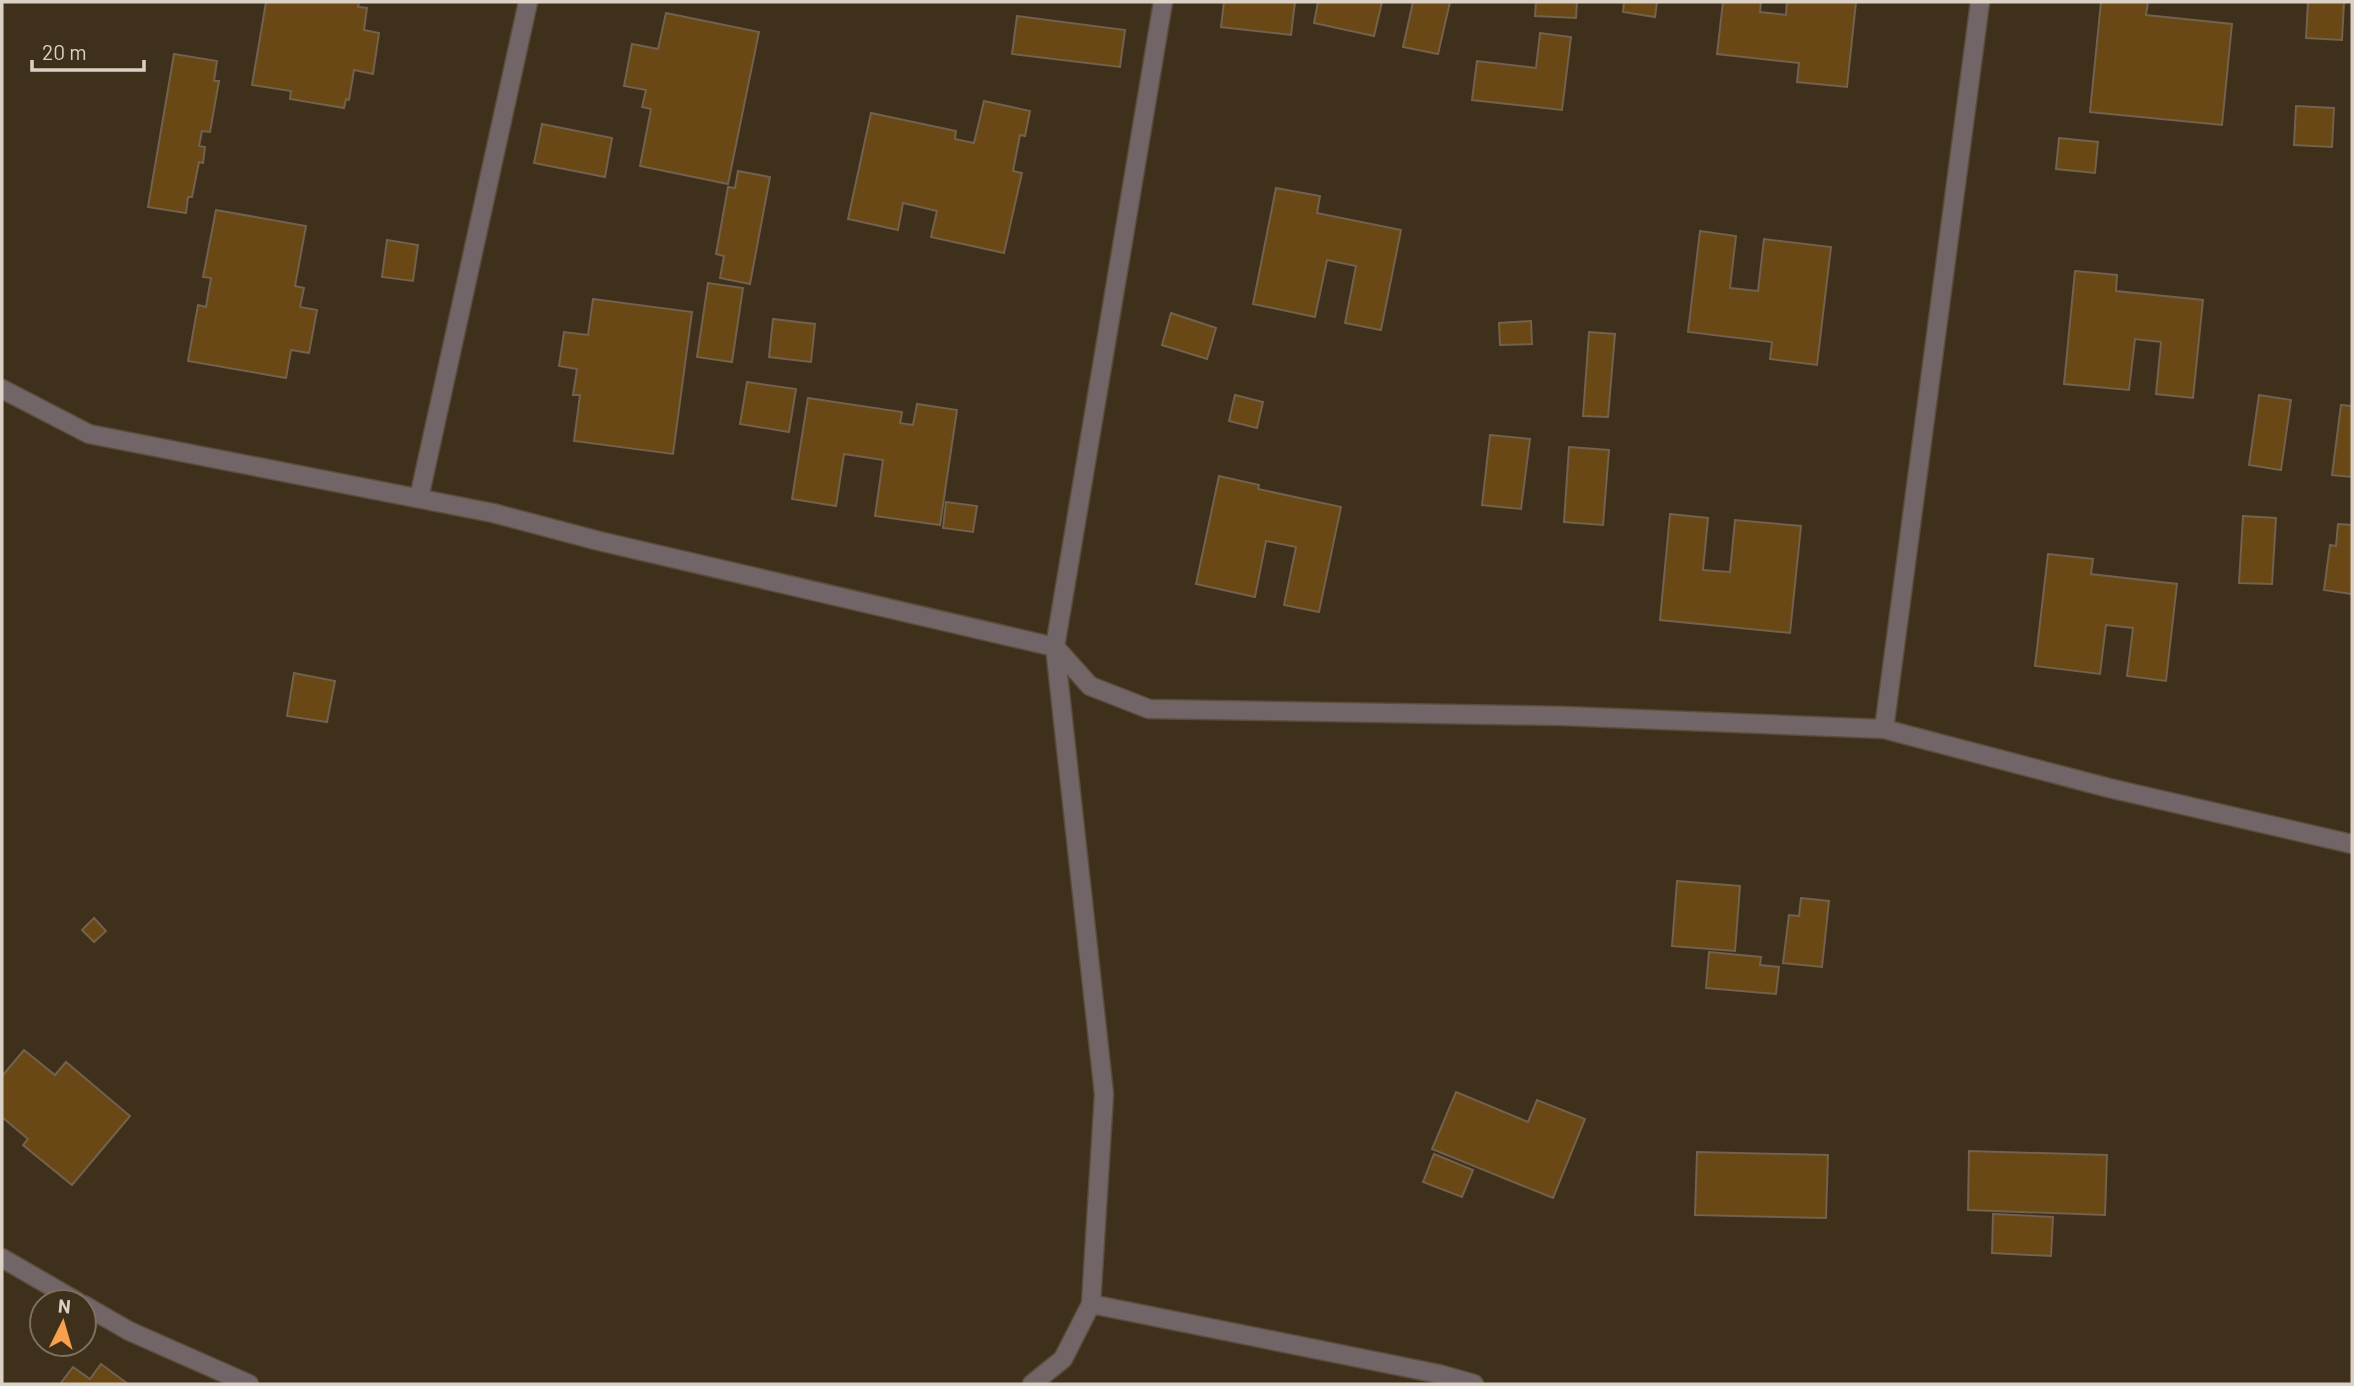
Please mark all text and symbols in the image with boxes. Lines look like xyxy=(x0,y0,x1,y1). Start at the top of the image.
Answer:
scale bar xyxy=(32,28,144,72)
text: 20 m xyxy=(42,39,87,64)
north arrow xyxy=(28,1288,98,1358)
text: N xyxy=(57,1294,72,1318)

